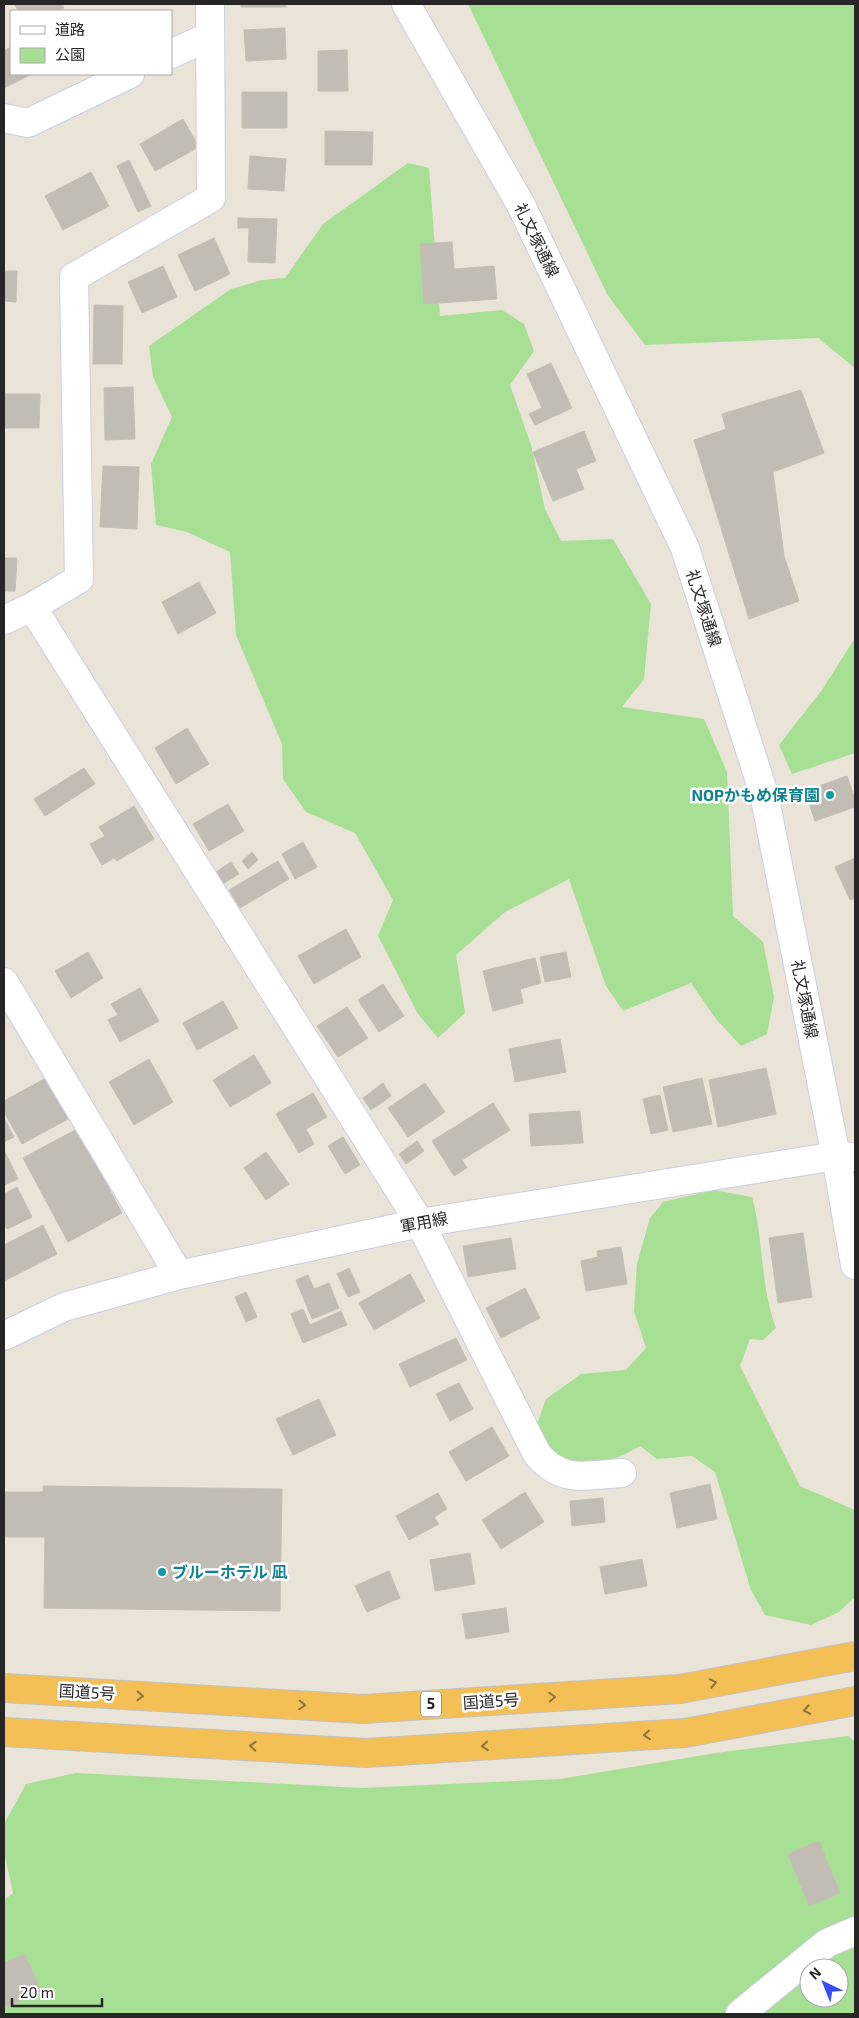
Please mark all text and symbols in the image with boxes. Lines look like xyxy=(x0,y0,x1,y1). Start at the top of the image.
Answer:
legend xyxy=(10,10,172,75)
text: 道路 xyxy=(55,20,85,38)
text: 公園 xyxy=(55,45,85,63)
street label: 礼文塚通線 xyxy=(511,200,564,280)
street label: 礼文塚通線 xyxy=(683,567,726,649)
place label: NOPかもめ保育園 xyxy=(692,785,820,804)
marker: NOPかもめ保育園 xyxy=(824,789,836,801)
street label: 礼文塚通線 xyxy=(789,958,822,1040)
street label: 軍用線 xyxy=(399,1208,449,1235)
place label: ブルーホテル 凪 xyxy=(172,1562,287,1581)
marker: ブルーホテル 凪 xyxy=(156,1566,168,1578)
one-way arrow xyxy=(709,1678,718,1688)
street label: 国道5号 xyxy=(58,1681,116,1702)
street label: 国道5号 xyxy=(462,1689,520,1712)
one-way arrow xyxy=(136,1690,144,1701)
one-way arrow xyxy=(548,1691,556,1702)
road number: 5 xyxy=(421,1692,441,1716)
one-way arrow xyxy=(298,1699,306,1710)
one-way arrow xyxy=(803,1704,812,1714)
one-way arrow xyxy=(643,1730,651,1741)
one-way arrow xyxy=(481,1740,489,1751)
one-way arrow xyxy=(249,1741,257,1752)
north arrow xyxy=(799,1958,849,2008)
text: N xyxy=(805,1963,824,1983)
scale bar xyxy=(12,1976,102,2008)
text: 20 m xyxy=(20,1983,54,2001)

